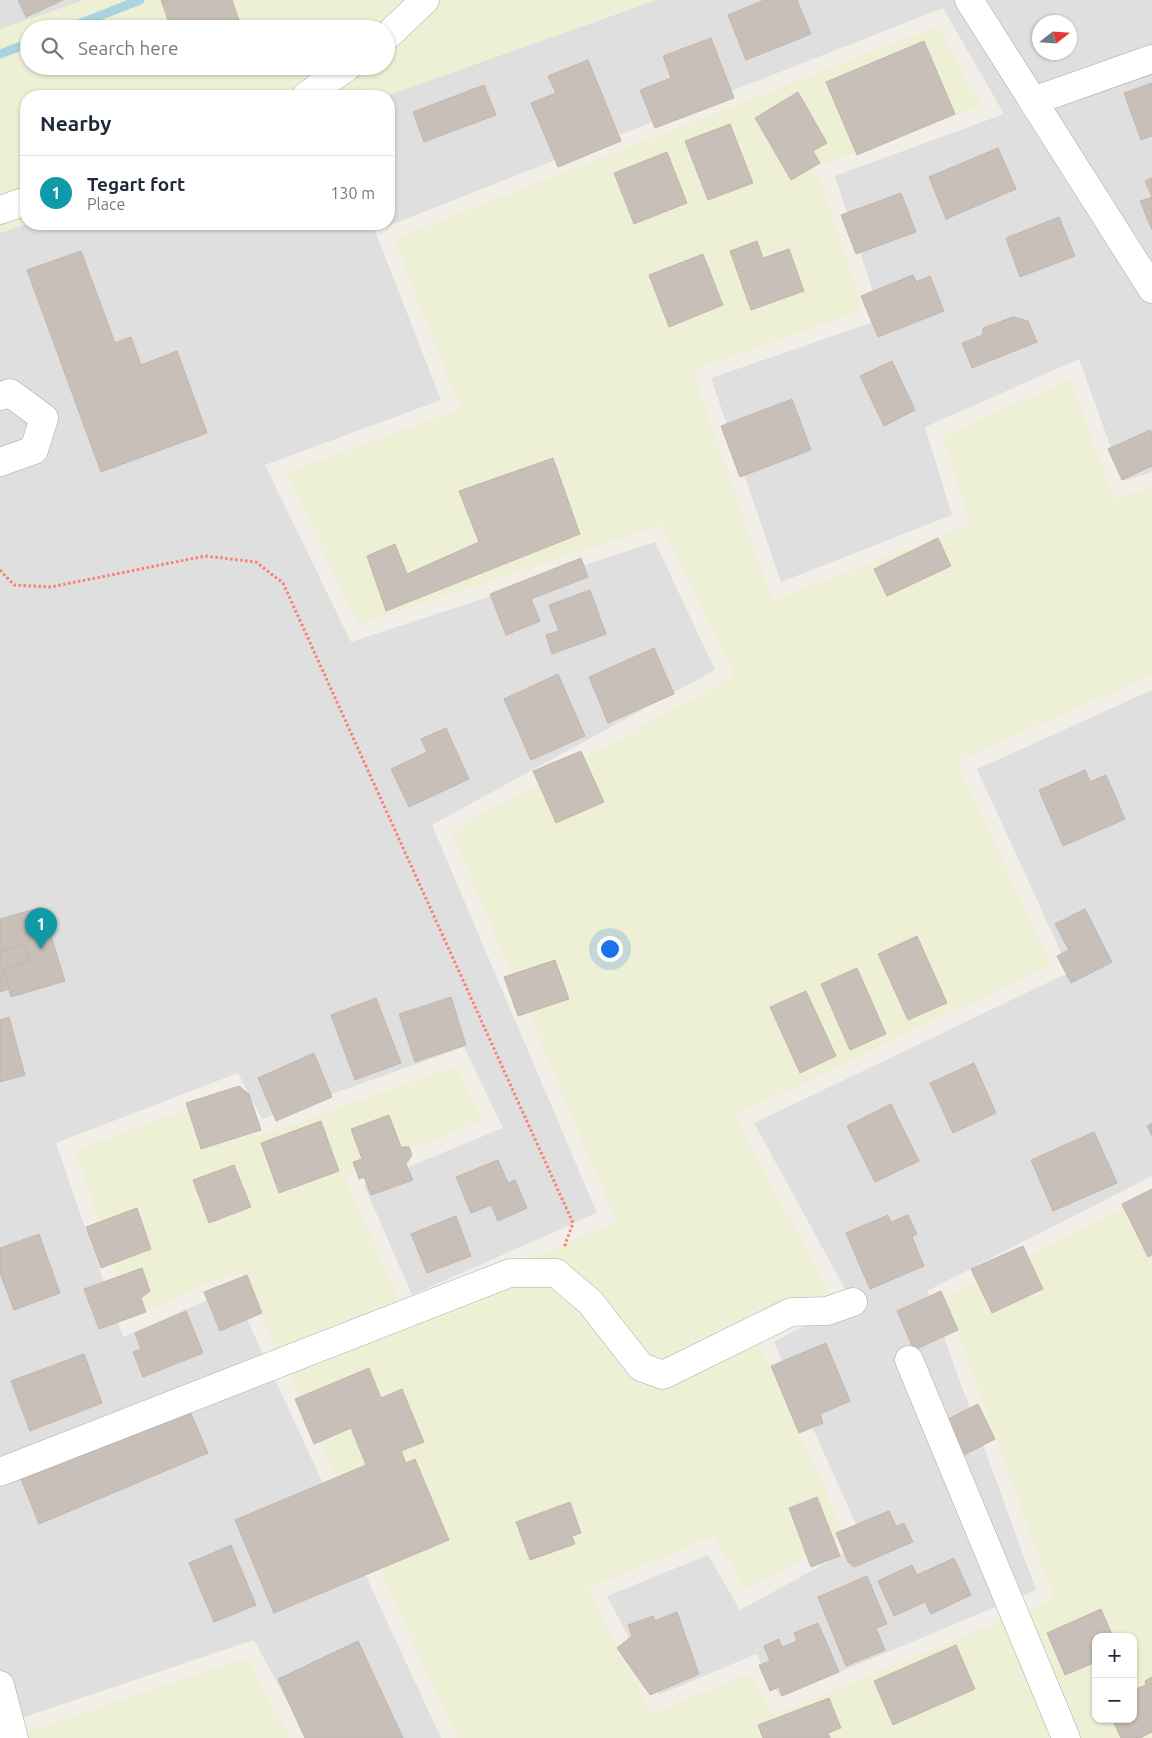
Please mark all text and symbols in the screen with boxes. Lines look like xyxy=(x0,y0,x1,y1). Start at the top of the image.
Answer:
north arrow xyxy=(1032,15,1077,60)
search box xyxy=(20,20,395,75)
icon: search xyxy=(38,34,66,62)
text: Search here xyxy=(78,37,178,59)
text: Nearby xyxy=(40,111,111,135)
text: Tegart fort xyxy=(87,173,185,195)
text: 1 xyxy=(51,184,61,202)
text: 130 m xyxy=(330,184,375,202)
text: Place xyxy=(87,195,125,213)
pin: 1 xyxy=(25,908,57,949)
your location xyxy=(597,936,623,962)
map controls xyxy=(1092,1633,1137,1723)
button: + xyxy=(1092,1633,1137,1678)
button: − xyxy=(1092,1678,1137,1723)

